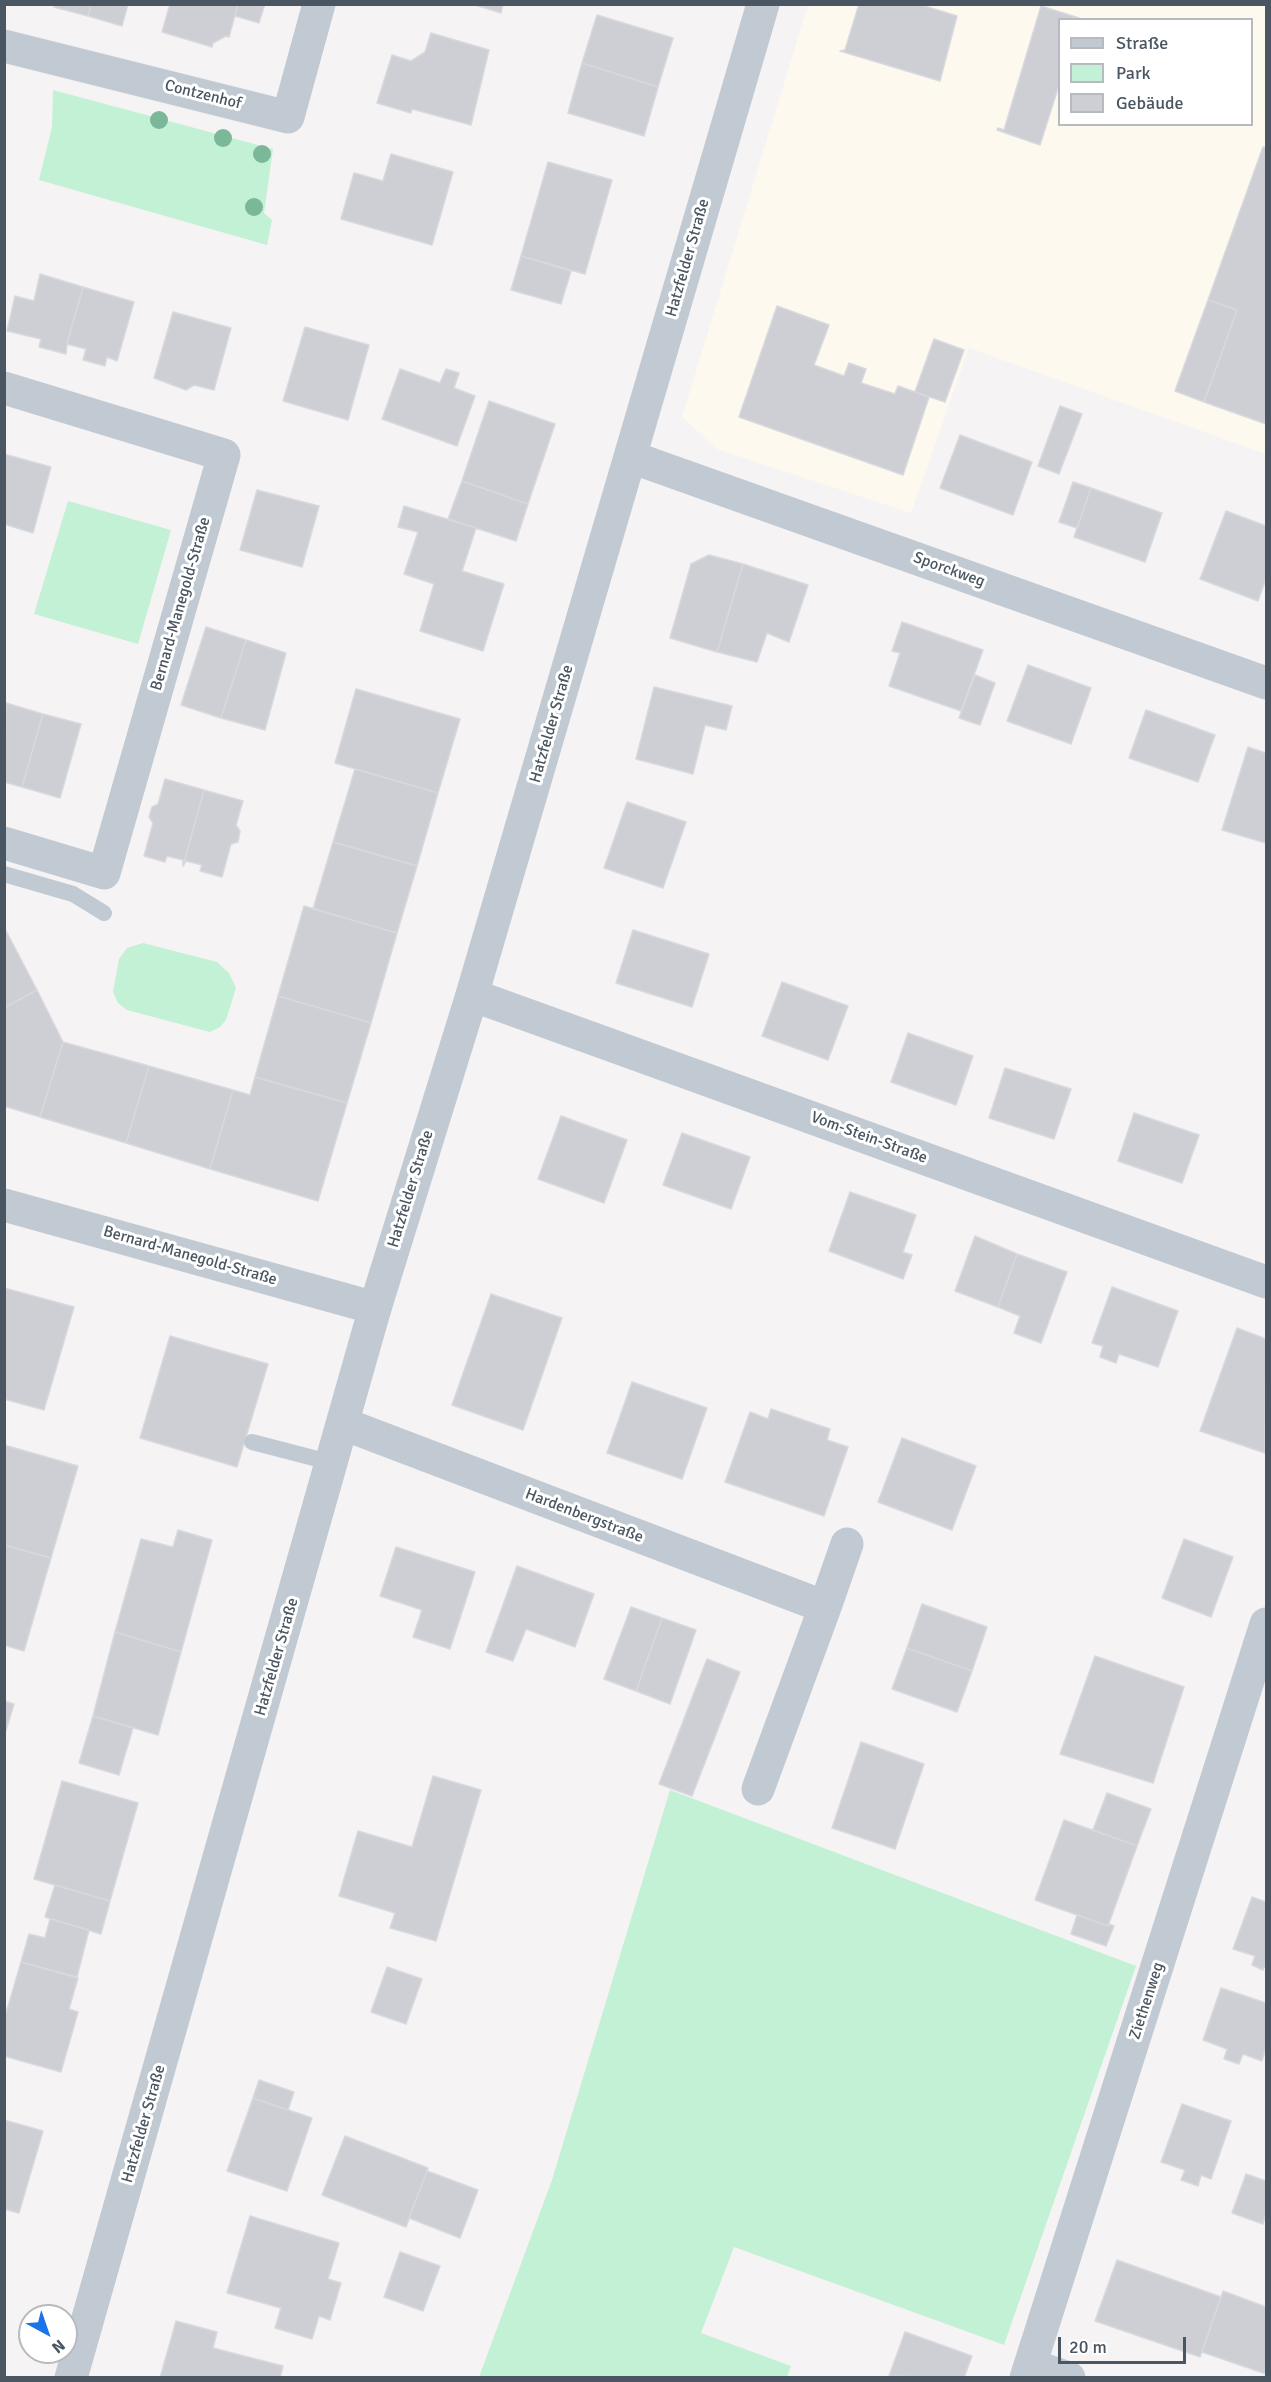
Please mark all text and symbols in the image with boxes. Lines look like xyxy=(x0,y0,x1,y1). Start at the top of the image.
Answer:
legend xyxy=(1058,18,1253,126)
text: Straße xyxy=(1116,32,1168,54)
text: Park xyxy=(1116,62,1151,84)
street label: Contzenhof xyxy=(163,76,243,114)
text: Gebäude xyxy=(1116,92,1184,114)
street label: Hatzfelder Straße xyxy=(662,197,714,319)
street label: Bernard-Manegold-Straße xyxy=(147,515,215,693)
street label: Sporckweg xyxy=(911,548,987,592)
street label: Hatzfelder Straße xyxy=(526,663,578,785)
street label: Vom-Stein-Straße xyxy=(808,1108,930,1168)
street label: Hatzfelder Straße xyxy=(384,1128,438,1250)
street label: Bernard-Manegold-Straße xyxy=(101,1222,279,1290)
street label: Hardenbergstraße xyxy=(522,1485,646,1547)
street label: Hatzfelder Straße xyxy=(251,1596,303,1718)
street label: Ziethenweg xyxy=(1126,1960,1168,2042)
street label: Hatzfelder Straße xyxy=(118,2063,170,2185)
north arrow xyxy=(18,2304,78,2364)
scale bar xyxy=(1061,2325,1188,2363)
text: N xyxy=(48,2335,69,2357)
text: 20 m xyxy=(1069,2336,1107,2358)

